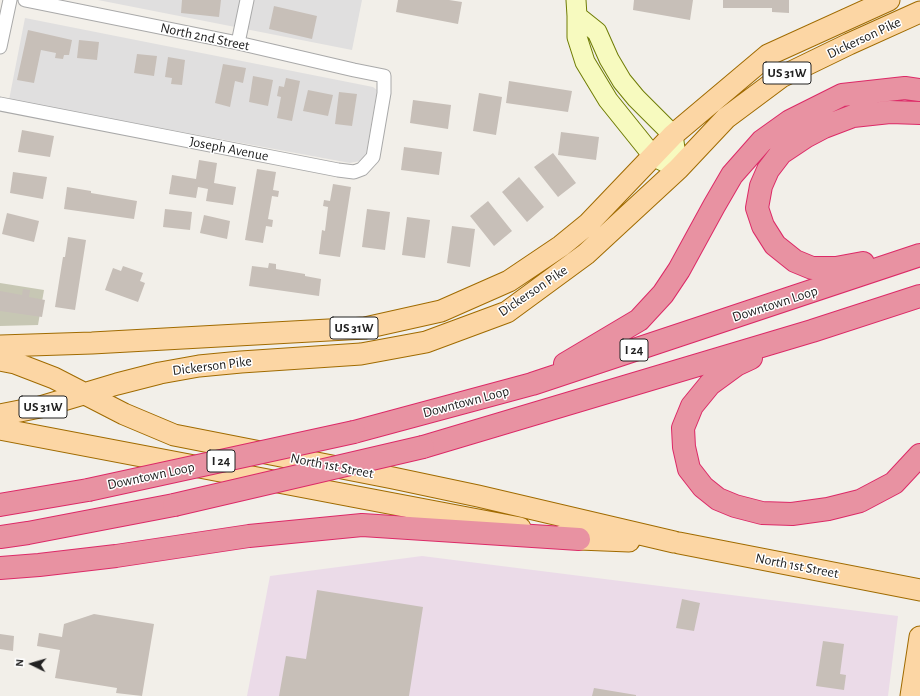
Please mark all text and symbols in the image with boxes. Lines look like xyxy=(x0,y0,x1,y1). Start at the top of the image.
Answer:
street label: Dickerson Pike xyxy=(824,14,904,62)
street label: North 2nd Street xyxy=(159,19,251,55)
road number: US 31W xyxy=(763,62,811,84)
street label: Joseph Avenue xyxy=(188,133,270,165)
street label: Dickerson Pike xyxy=(495,262,571,320)
street label: Downtown Loop xyxy=(730,282,820,326)
road number: US 31W xyxy=(330,317,378,339)
road number: I 24 xyxy=(620,339,648,361)
street label: Dickerson Pike xyxy=(171,353,253,379)
street label: Downtown Loop xyxy=(421,382,511,422)
road number: US 31W xyxy=(19,396,67,418)
road number: I 24 xyxy=(207,450,235,472)
street label: North 1st Street xyxy=(289,450,375,482)
street label: Downtown Loop xyxy=(106,459,196,493)
street label: North 1st Street xyxy=(754,550,840,582)
north arrow xyxy=(12,644,52,684)
text: N xyxy=(14,659,25,667)

